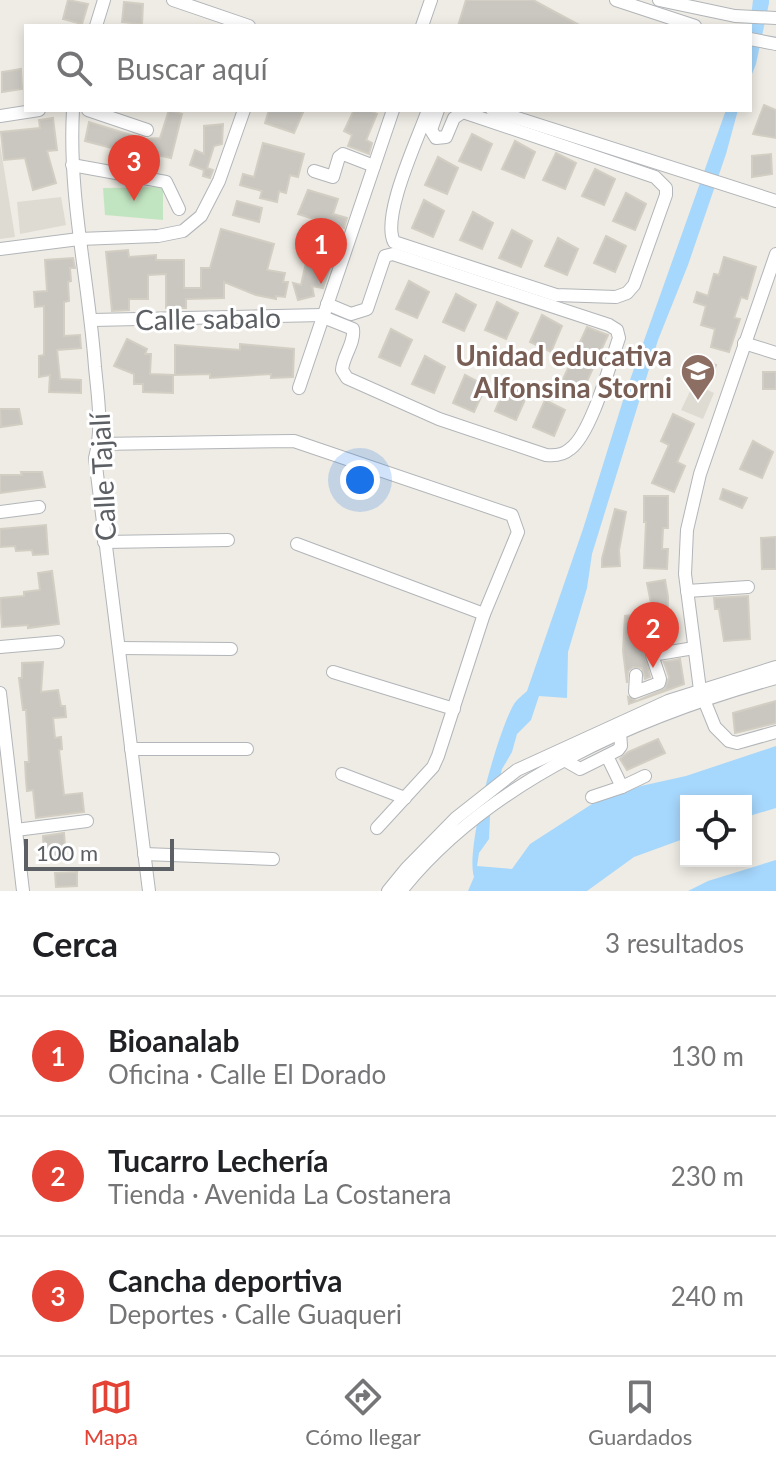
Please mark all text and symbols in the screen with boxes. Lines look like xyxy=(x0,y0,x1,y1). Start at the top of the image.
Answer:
search box xyxy=(24,24,752,112)
icon: search xyxy=(52,46,96,90)
text: Buscar aquí xyxy=(116,50,268,86)
pin: 3 xyxy=(108,135,160,201)
pin: 1 xyxy=(295,218,347,284)
street label: Calle sabalo xyxy=(135,300,281,336)
place label: Unidad educativa Alfonsina Storni xyxy=(455,338,672,404)
school or university icon: Unidad educativa Alfonsina Storni xyxy=(679,352,717,402)
street label: Calle Tajalí xyxy=(82,411,122,542)
your location xyxy=(340,460,380,500)
pin: 2 xyxy=(627,602,679,668)
map controls xyxy=(680,795,752,867)
button: locate xyxy=(680,795,752,867)
scale bar xyxy=(24,835,174,871)
text: 100 m xyxy=(36,839,98,866)
text: Cerca xyxy=(32,923,118,964)
text: 3 resultados xyxy=(605,927,744,959)
text: Bioanalab xyxy=(108,1022,239,1058)
text: 1 xyxy=(50,1040,66,1072)
text: 130 m xyxy=(671,1040,744,1072)
text: Oficina · Calle El Dorado xyxy=(108,1058,386,1090)
text: Tucarro Lechería xyxy=(108,1142,329,1178)
text: 2 xyxy=(50,1160,66,1192)
text: 230 m xyxy=(671,1160,744,1192)
text: Tienda · Avenida La Costanera xyxy=(108,1178,451,1210)
text: Cancha deportiva xyxy=(108,1262,342,1298)
text: 3 xyxy=(50,1280,66,1312)
text: 240 m xyxy=(671,1280,744,1312)
text: Deportes · Calle Guaqueri xyxy=(108,1298,402,1330)
tab: Mapa xyxy=(84,1375,138,1450)
tab: Cómo llegar xyxy=(305,1375,421,1450)
tab: Guardados xyxy=(588,1375,692,1450)

